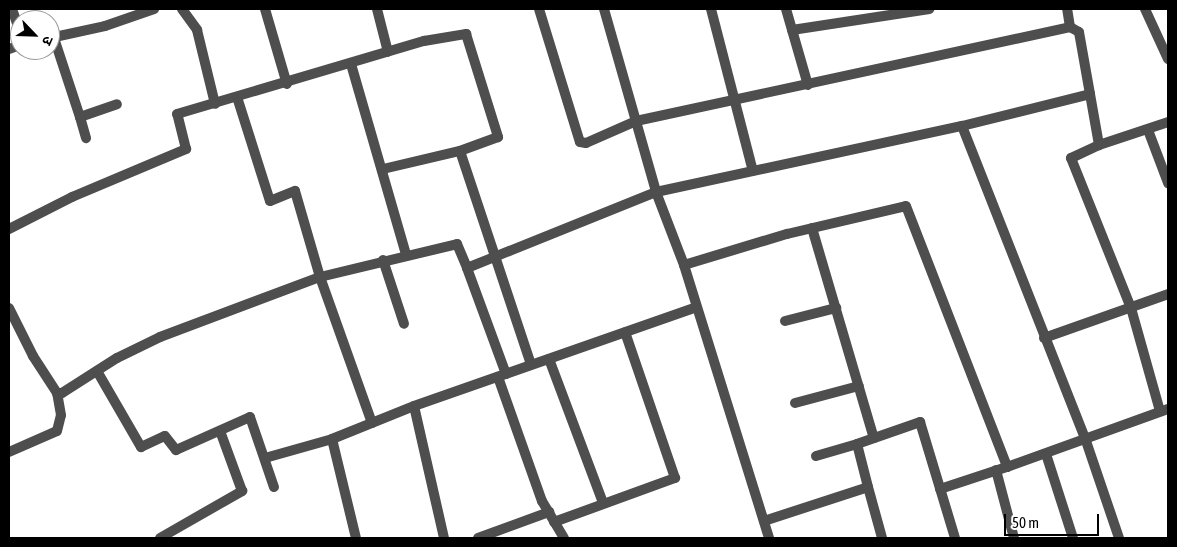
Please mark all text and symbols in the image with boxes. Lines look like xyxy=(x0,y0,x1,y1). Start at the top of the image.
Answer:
north arrow xyxy=(10,10,60,60)
text: उ xyxy=(39,34,57,48)
scale bar xyxy=(1007,504,1102,536)
text: 50 m xyxy=(1012,514,1039,531)

